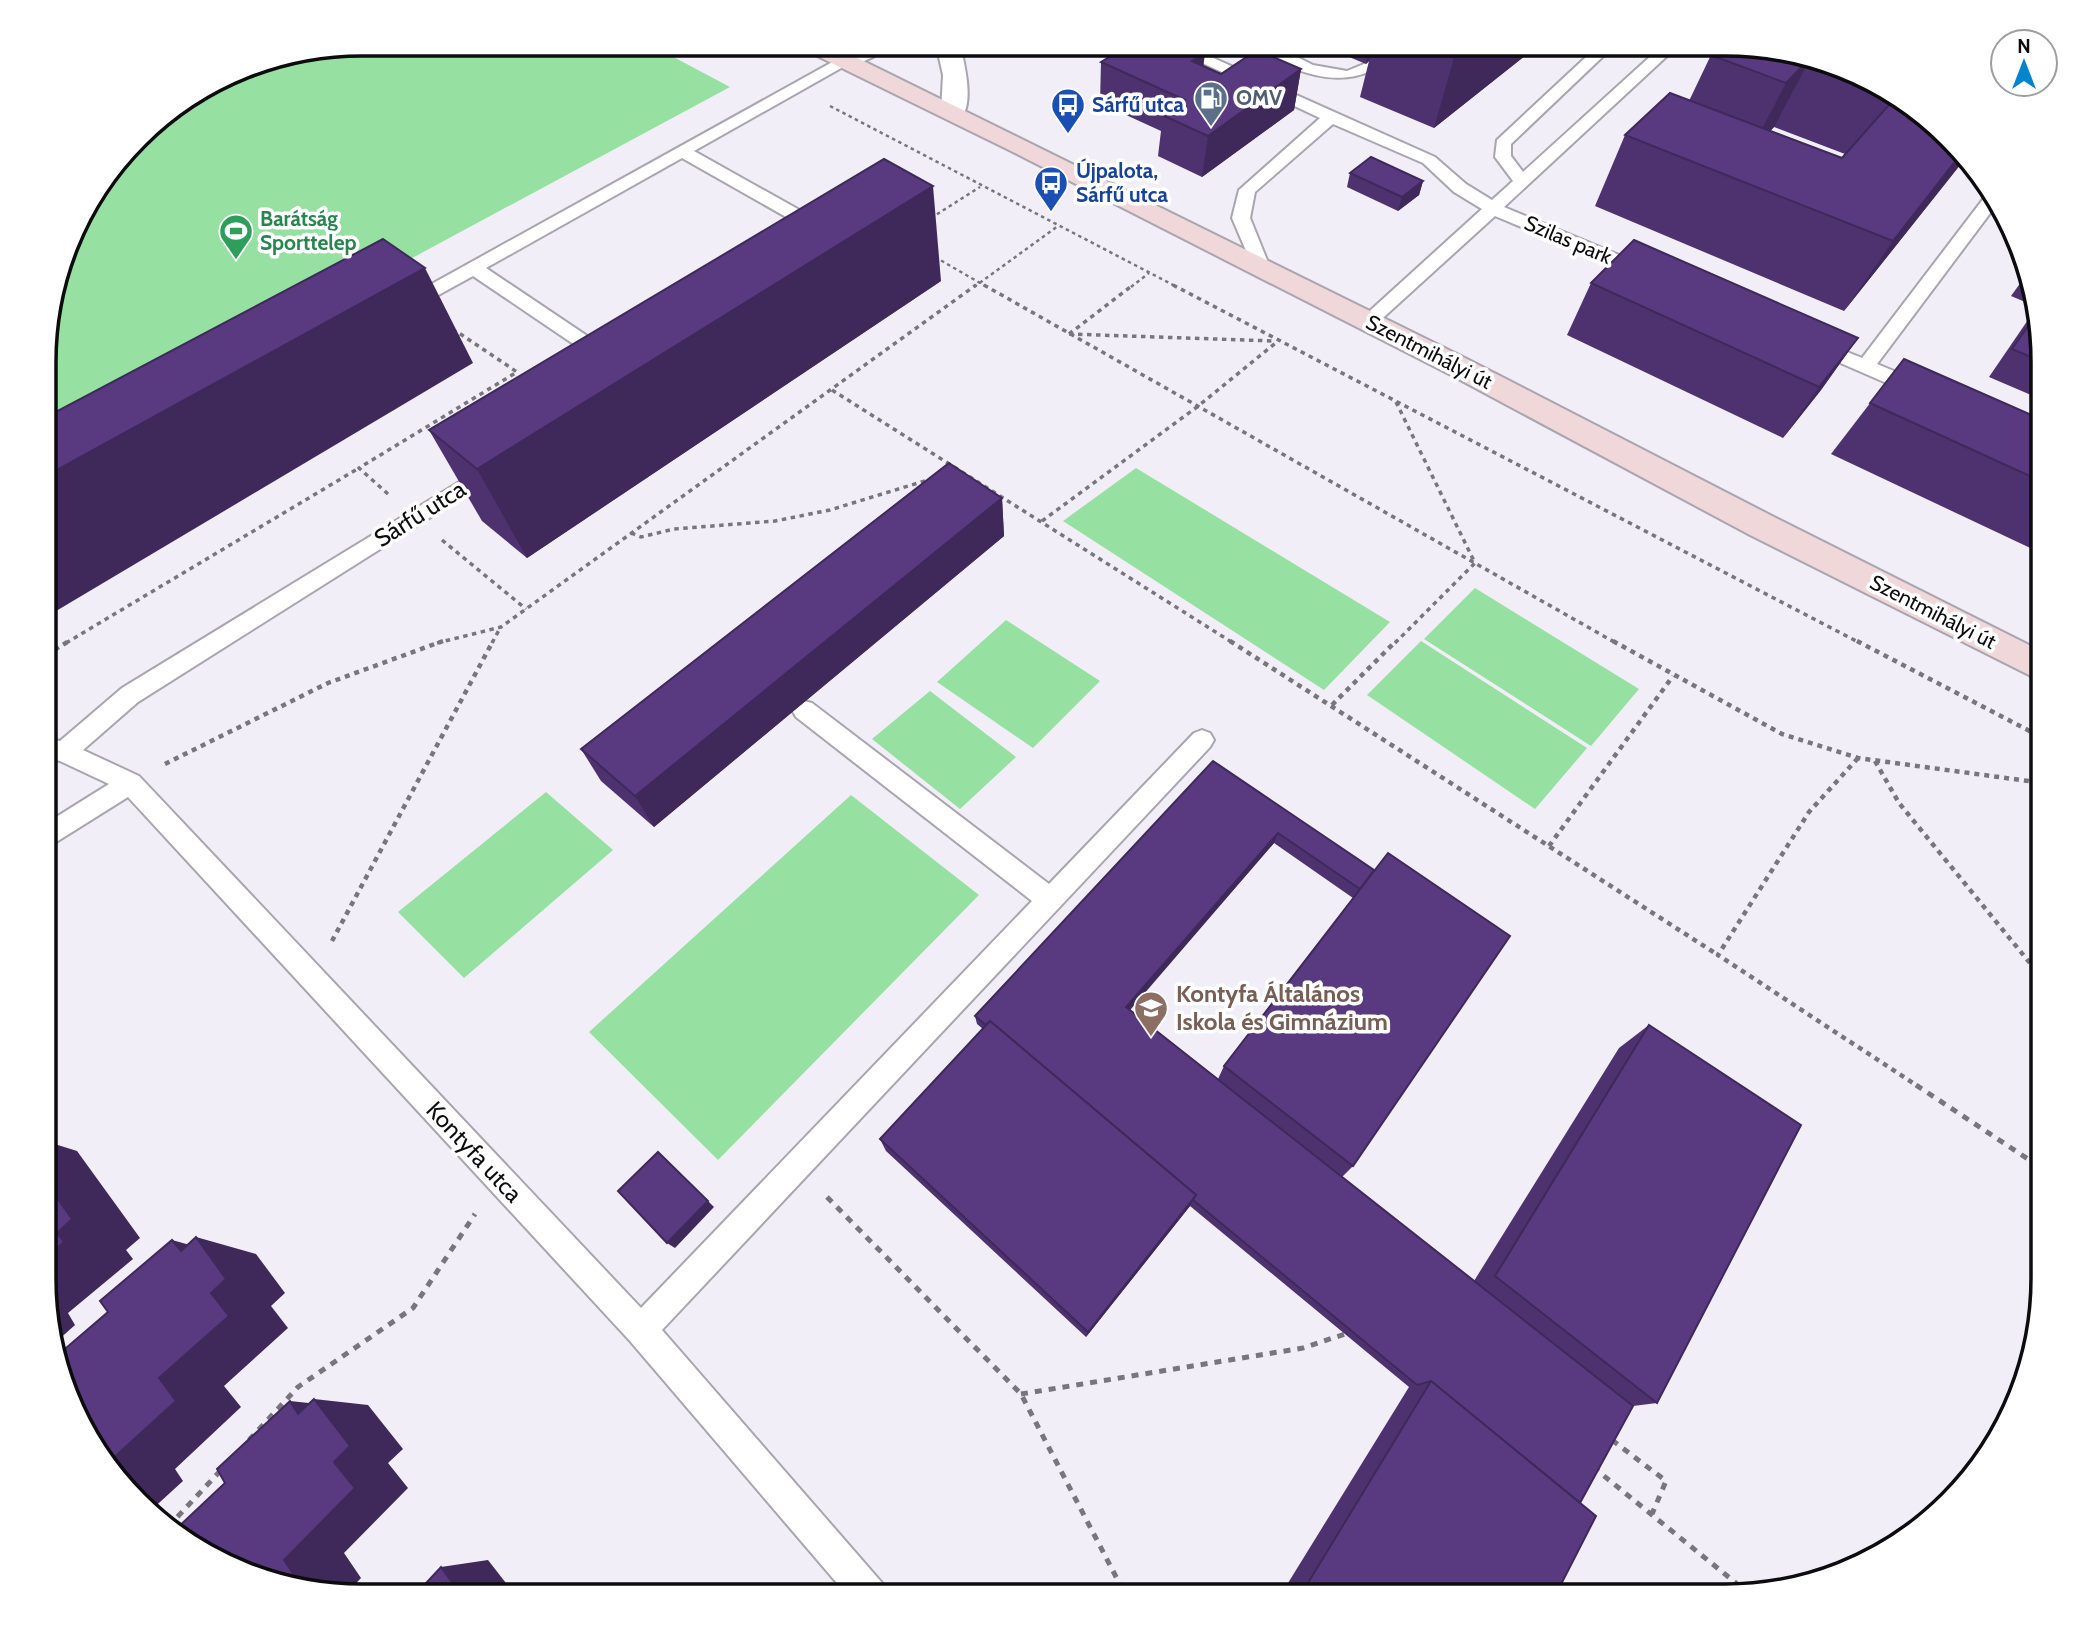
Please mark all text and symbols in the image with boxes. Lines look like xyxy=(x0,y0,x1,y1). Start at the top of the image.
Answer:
north arrow xyxy=(1989,28,2059,98)
text: N xyxy=(2017,35,2031,58)
fuel station icon: OMV xyxy=(1192,79,1230,128)
place label: OMV xyxy=(1236,85,1282,110)
bus stop icon: Sárfű utca xyxy=(1049,86,1087,135)
place label: Sárfű utca xyxy=(1092,92,1184,117)
place label: Újpalota, Sárfű utca xyxy=(1076,158,1168,207)
bus stop icon: Újpalota, Sárfű utca xyxy=(1032,164,1070,213)
place label: Barátság Sporttelep xyxy=(260,206,356,255)
street label: Szilas park xyxy=(1521,210,1616,269)
sports icon: Barátság Sporttelep xyxy=(217,212,255,261)
street label: Szentmihályi út xyxy=(1362,309,1496,394)
street label: Sárfű utca xyxy=(369,474,471,553)
street label: Szentmihályi út xyxy=(1866,569,2000,654)
place label: Kontyfa Általános Iskola és Gimnázium xyxy=(1176,979,1388,1036)
school or university icon: Kontyfa Általános Iskola és Gimnázium xyxy=(1132,989,1170,1038)
street label: Kontyfa utca xyxy=(420,1095,529,1208)

